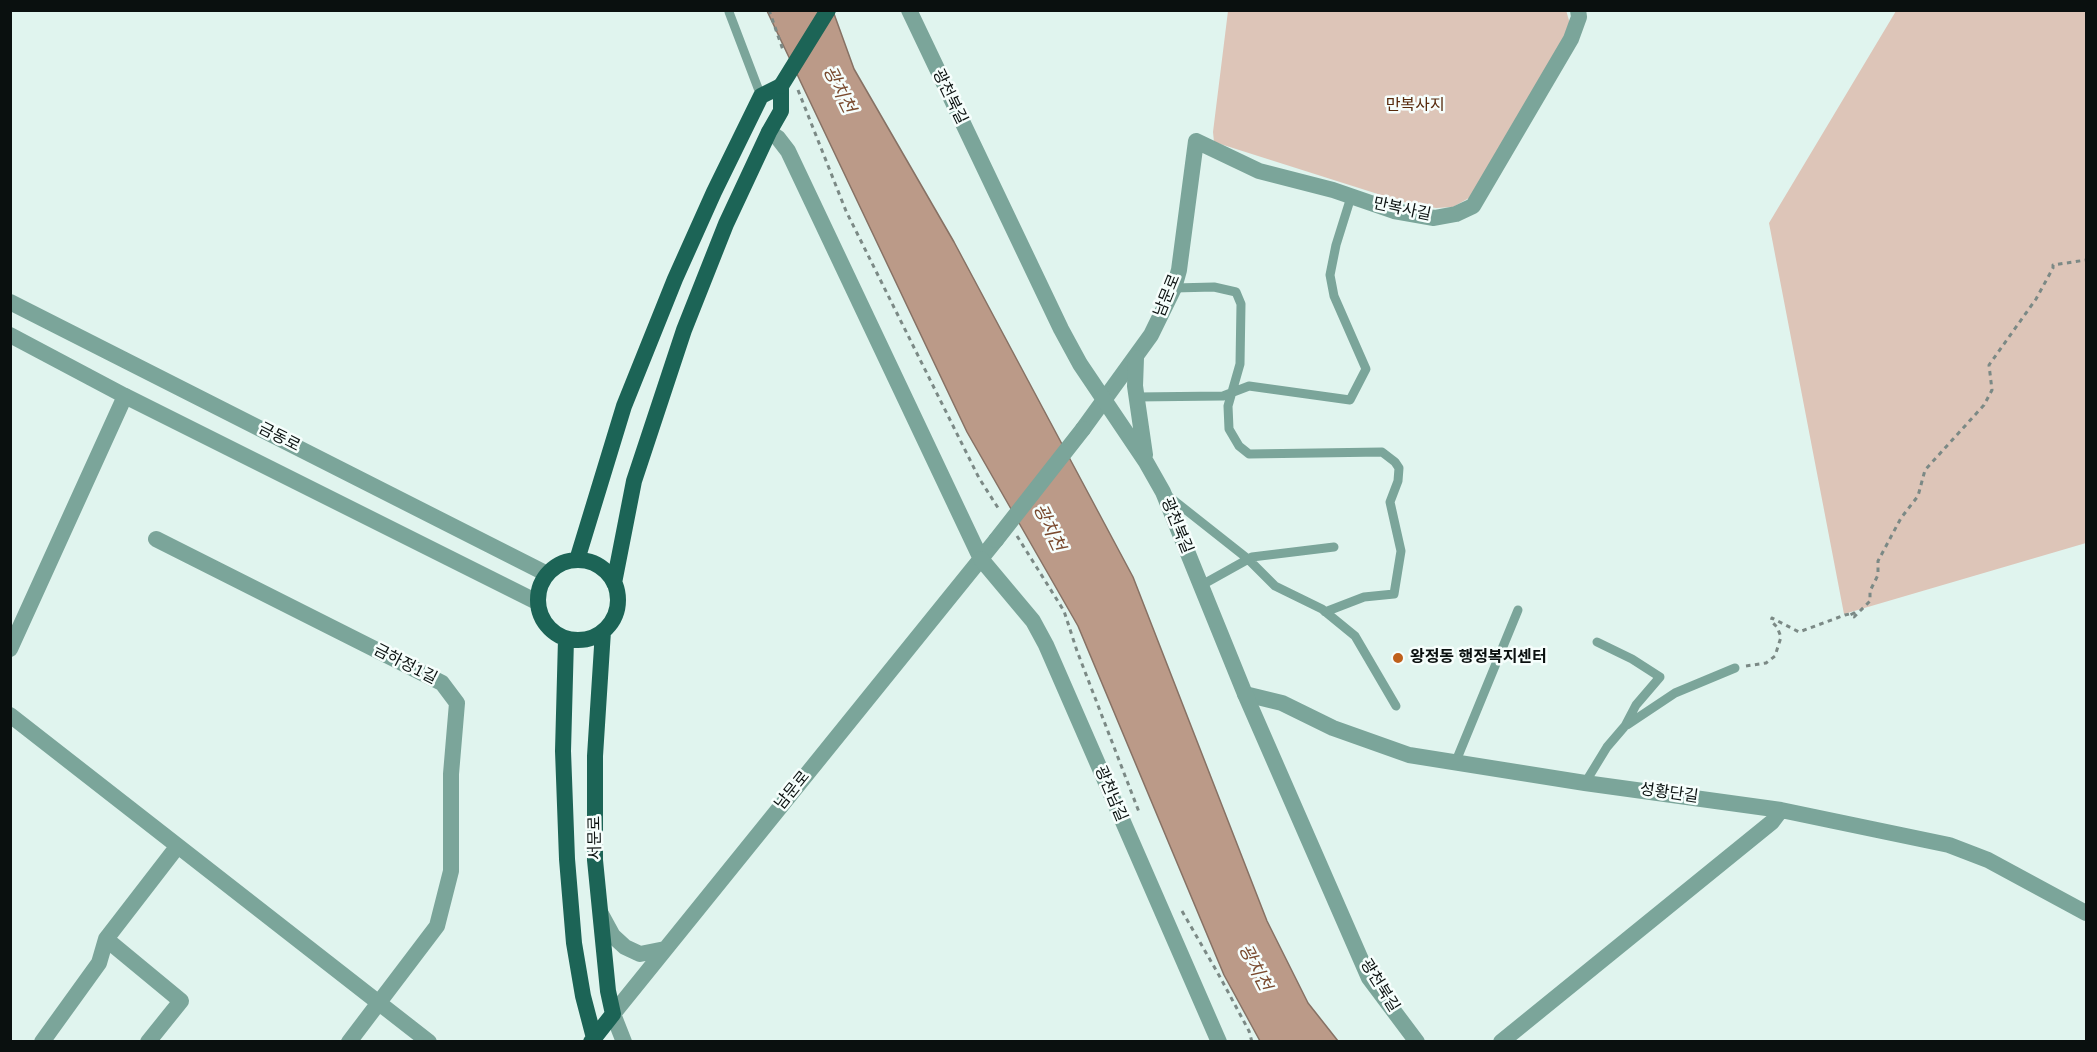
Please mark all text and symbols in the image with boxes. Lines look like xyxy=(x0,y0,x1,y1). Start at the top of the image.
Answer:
water label: 광치천 xyxy=(817,63,859,117)
street label: 광천북길 xyxy=(927,66,971,128)
park label: 만복사지 xyxy=(1386,96,1444,116)
street label: 만복사길 xyxy=(1371,194,1433,226)
street label: 남문로 xyxy=(1151,272,1185,320)
street label: 금동로 xyxy=(255,419,303,457)
street label: 광천북길 xyxy=(1156,495,1196,557)
water label: 광치천 xyxy=(1028,501,1068,555)
street label: 금하정1길 xyxy=(370,641,440,689)
place label: 왕정동 행정복지센터 xyxy=(1410,648,1547,668)
marker: 왕정동 행정복지센터 xyxy=(1391,651,1405,665)
street label: 광천남길 xyxy=(1090,763,1130,825)
street label: 남문로 xyxy=(772,768,814,814)
street label: 성황단길 xyxy=(1639,780,1699,808)
street label: 서문로 xyxy=(586,816,606,860)
water label: 광치천 xyxy=(1233,941,1275,995)
street label: 광천북길 xyxy=(1355,956,1403,1016)

